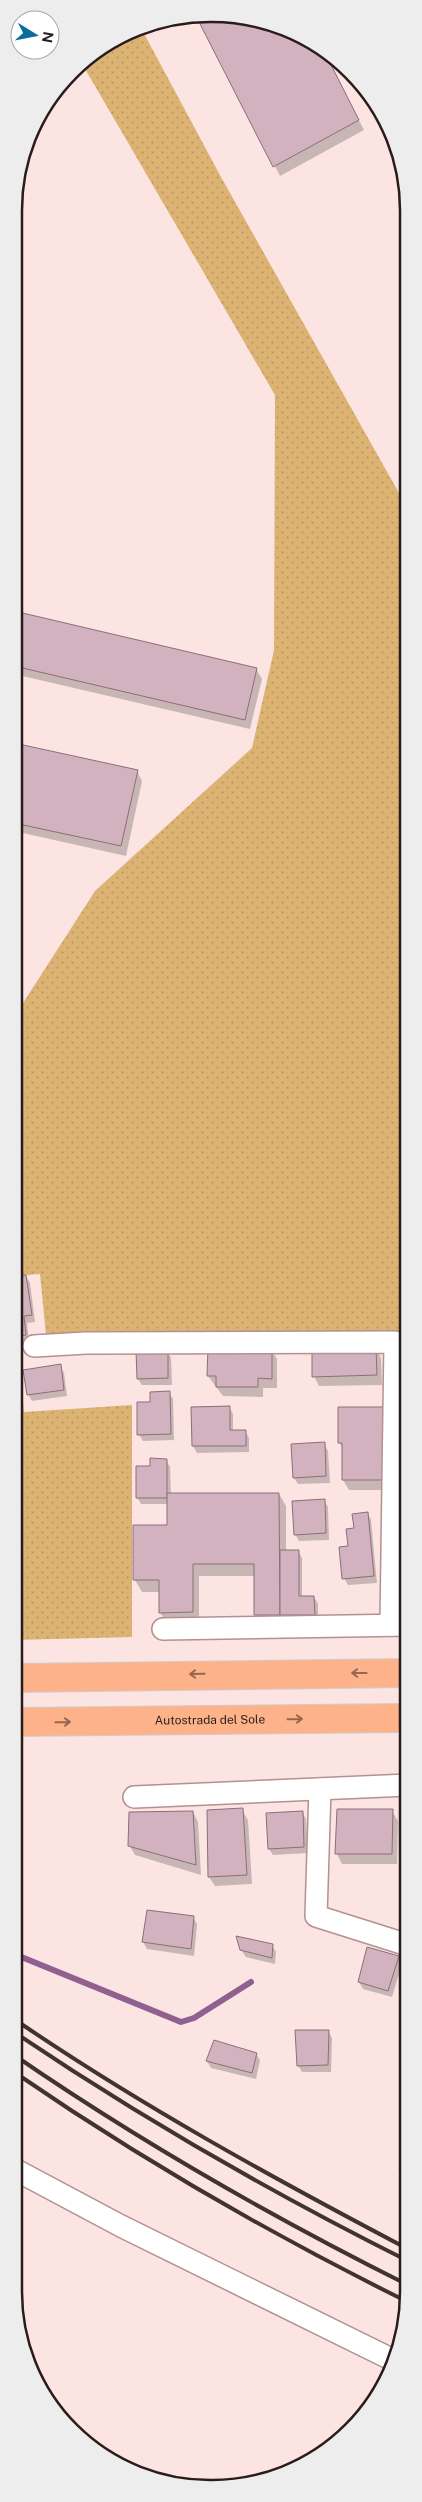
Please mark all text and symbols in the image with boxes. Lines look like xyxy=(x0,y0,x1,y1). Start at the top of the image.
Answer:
north arrow xyxy=(10,10,60,60)
text: N xyxy=(39,30,57,44)
one-way arrow xyxy=(351,1669,367,1678)
one-way arrow xyxy=(189,1670,205,1679)
street label: Autostrada del Sole xyxy=(155,1712,266,1728)
one-way arrow xyxy=(286,1714,303,1724)
one-way arrow xyxy=(54,1717,70,1727)

